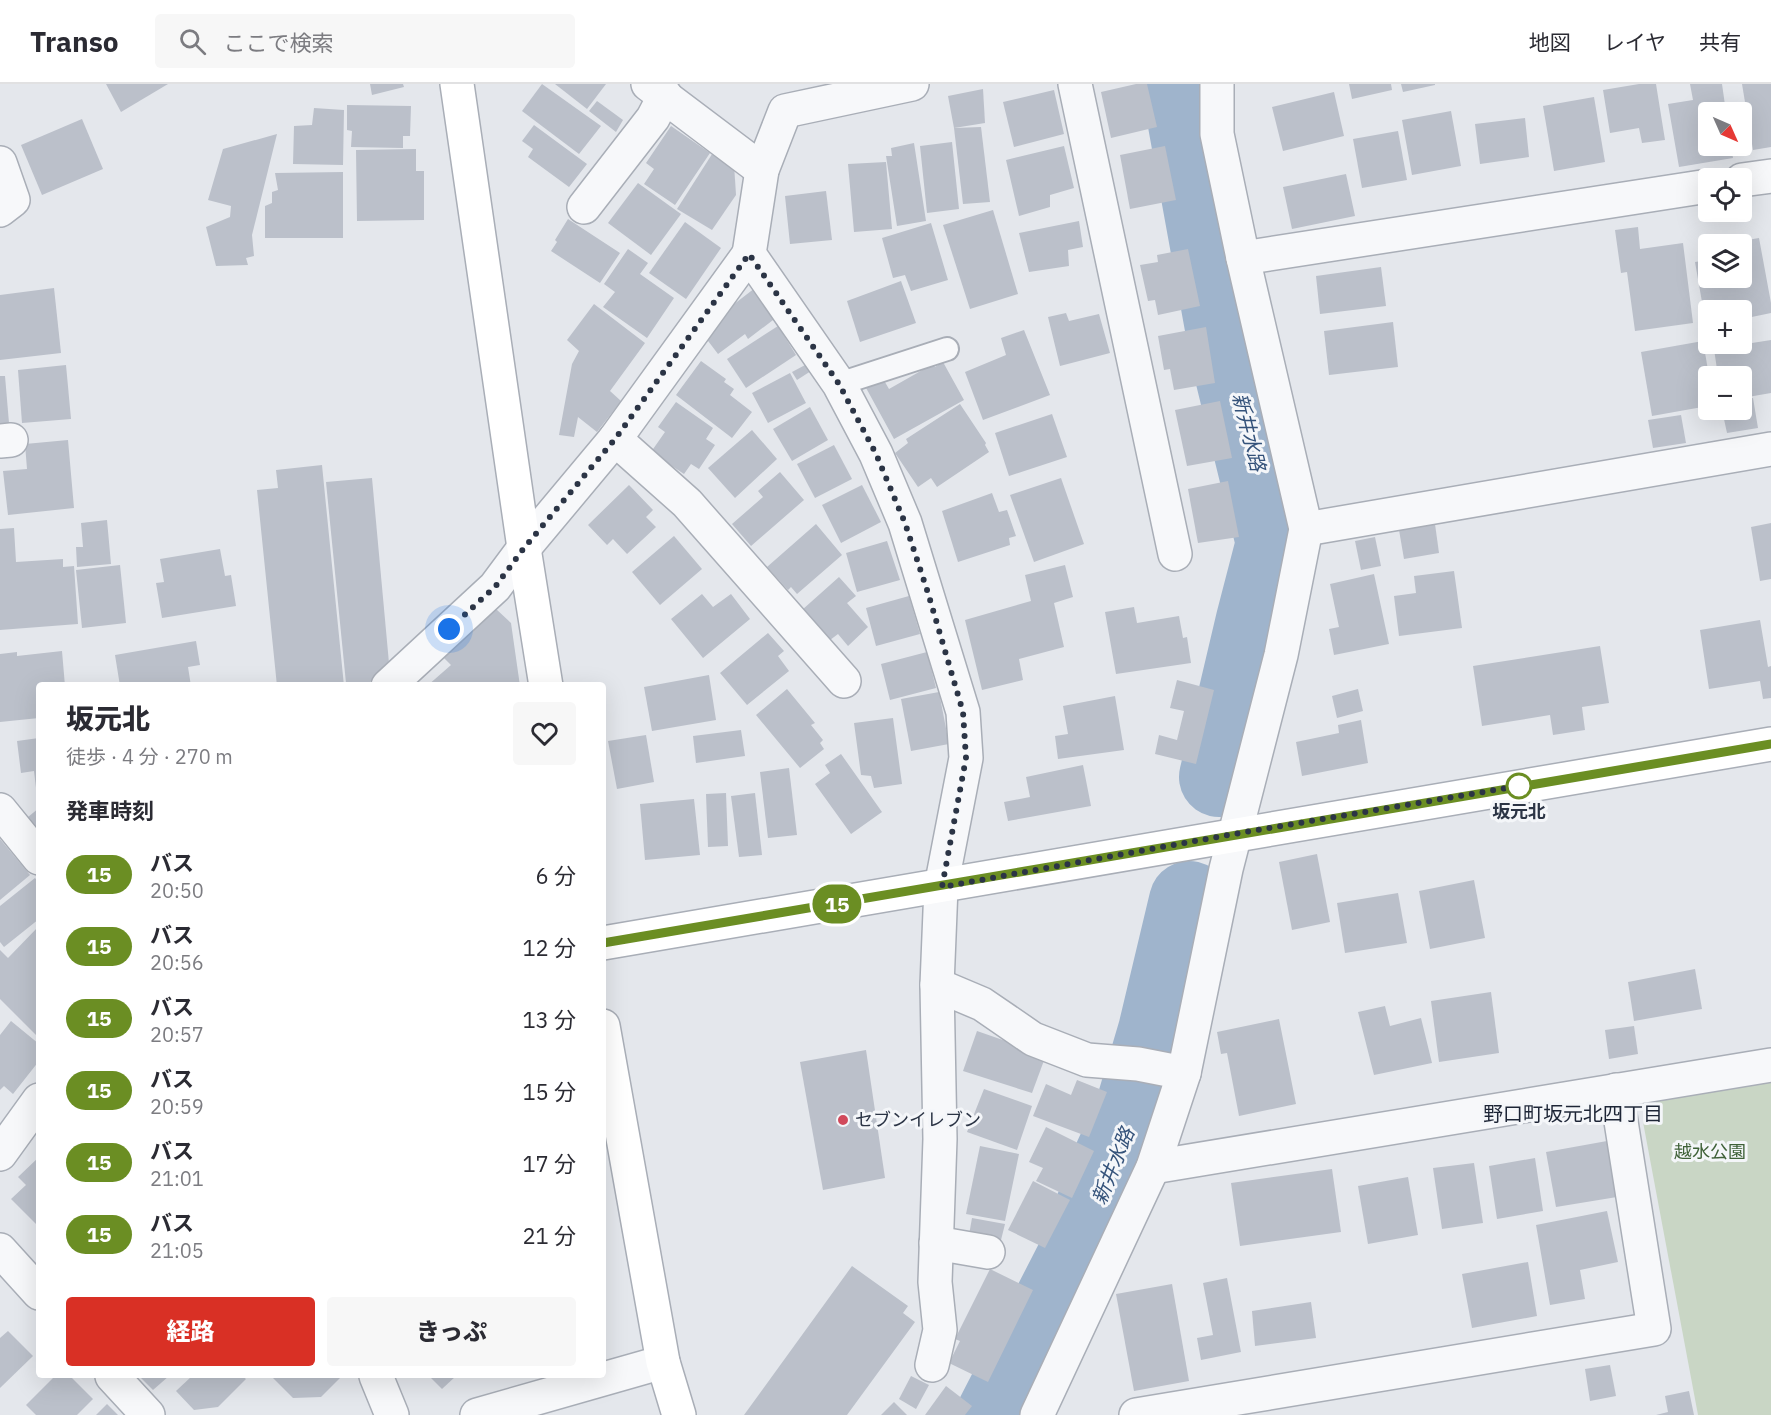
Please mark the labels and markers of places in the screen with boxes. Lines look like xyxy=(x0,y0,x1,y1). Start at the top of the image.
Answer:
marker: 坂元北 xyxy=(1506,773,1532,799)
place label: 坂元北 xyxy=(1492,800,1546,823)
place label: セブンイレブン xyxy=(855,1108,981,1131)
marker: セブンイレブン xyxy=(836,1113,850,1127)

